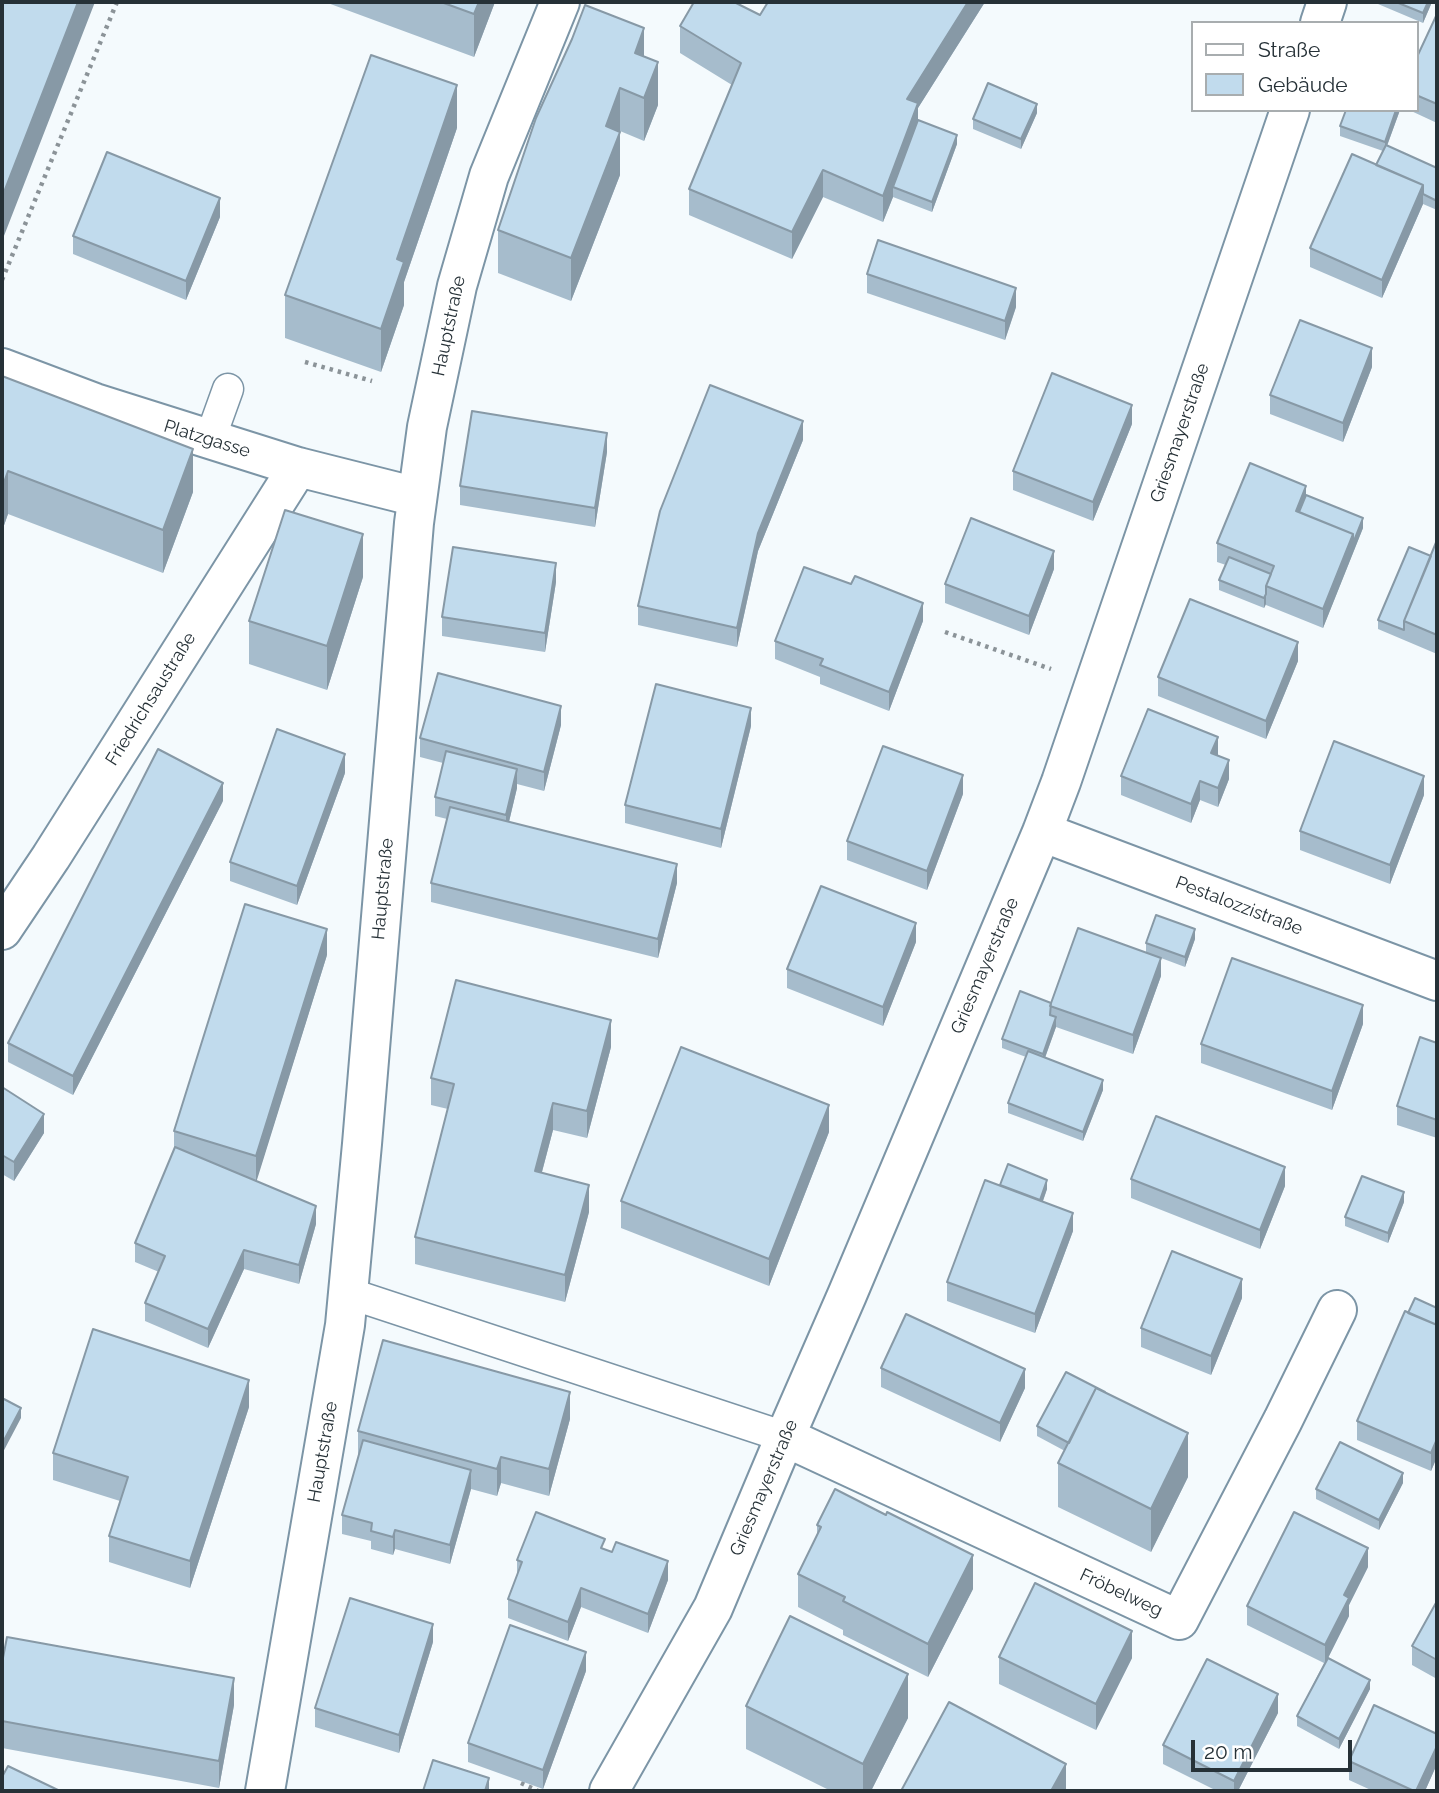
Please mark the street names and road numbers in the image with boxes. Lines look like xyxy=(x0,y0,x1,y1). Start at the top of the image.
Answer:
street label: Hauptstraße xyxy=(428,274,470,378)
street label: Griesmayerstraße xyxy=(1146,360,1214,506)
street label: Platzgasse xyxy=(161,416,253,462)
street label: Friedrichsaustraße xyxy=(101,628,201,770)
street label: Hauptstraße xyxy=(368,837,398,941)
street label: Pestalozzistraße xyxy=(1172,872,1306,940)
street label: Griesmayerstraße xyxy=(947,895,1023,1037)
street label: Hauptstraße xyxy=(304,1400,342,1504)
street label: Griesmayerstraße xyxy=(726,1417,802,1559)
street label: Fröbelweg xyxy=(1076,1564,1166,1622)

